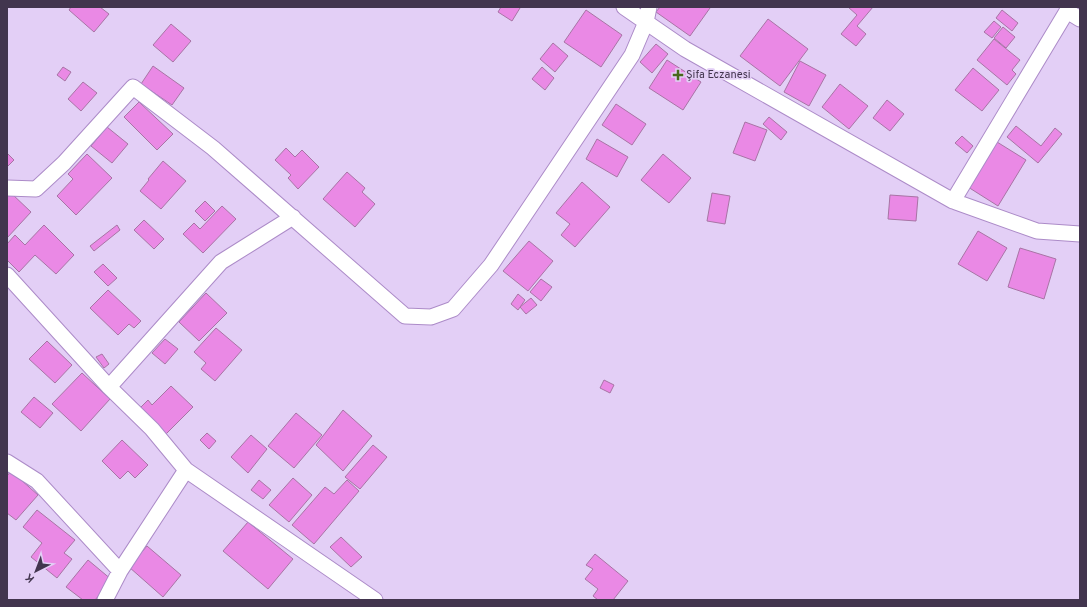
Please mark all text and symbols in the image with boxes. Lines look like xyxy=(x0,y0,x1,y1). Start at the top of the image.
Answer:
place label: Şifa Eczanesi xyxy=(686,68,751,82)
marker: Şifa Eczanesi xyxy=(673,70,683,80)
north arrow xyxy=(16,551,56,591)
text: K xyxy=(22,570,38,585)

